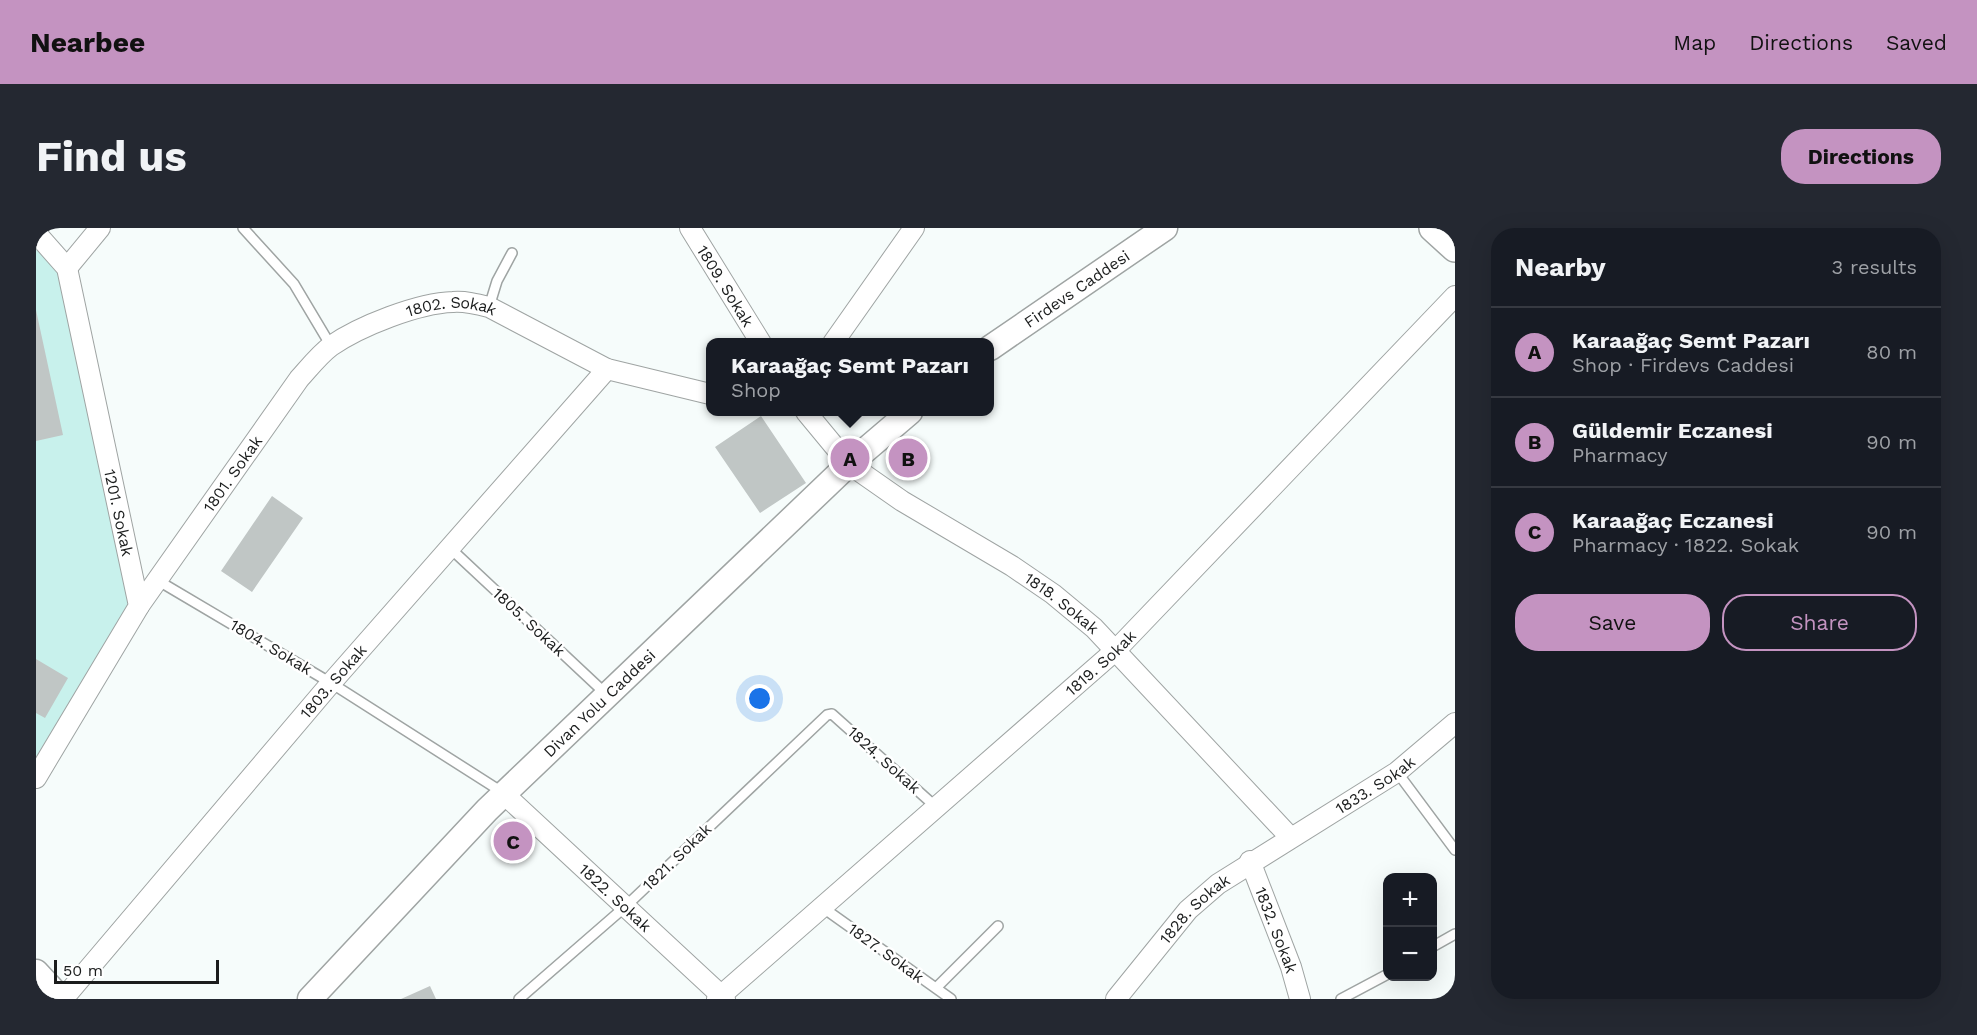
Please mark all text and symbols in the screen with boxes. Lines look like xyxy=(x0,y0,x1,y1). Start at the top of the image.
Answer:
text: Nearbee xyxy=(30,26,145,59)
text: Map xyxy=(1673,30,1716,55)
text: Directions xyxy=(1749,30,1853,55)
text: Saved xyxy=(1886,30,1947,55)
button: Directions xyxy=(1781,129,1941,184)
text: Find us xyxy=(36,132,187,181)
street label: 1809. Sokak xyxy=(693,242,758,330)
street label: Firdevs Caddesi xyxy=(1020,246,1133,331)
text: Nearby xyxy=(1515,252,1606,282)
text: 3 results xyxy=(1832,255,1917,279)
street label: 1802. Sokak xyxy=(404,292,500,320)
text: Karaağaç Semt Pazarı xyxy=(1572,328,1810,353)
popup xyxy=(706,338,994,416)
text: A xyxy=(1528,340,1541,364)
text: 80 m xyxy=(1866,340,1917,364)
text: Karaağaç Semt Pazarı xyxy=(731,353,969,378)
text: Shop · Firdevs Caddesi xyxy=(1572,353,1794,377)
text: Shop xyxy=(731,378,781,402)
text: Güldemir Eczanesi xyxy=(1572,418,1773,443)
text: B xyxy=(1528,430,1541,454)
text: 90 m xyxy=(1866,430,1917,454)
street label: 1801. Sokak xyxy=(199,432,266,515)
pin: A xyxy=(830,436,870,480)
pin: B xyxy=(888,436,928,480)
text: Pharmacy xyxy=(1572,443,1668,467)
street label: 1201. Sokak xyxy=(101,468,138,558)
text: Karaağaç Eczanesi xyxy=(1572,508,1774,533)
text: C xyxy=(1528,520,1541,544)
text: 90 m xyxy=(1866,520,1917,544)
text: Pharmacy · 1822. Sokak xyxy=(1572,533,1799,557)
street label: 1818. Sokak xyxy=(1021,568,1103,638)
street label: 1805. Sokak xyxy=(489,584,569,660)
button: Save xyxy=(1515,594,1710,651)
button: Share xyxy=(1722,594,1917,651)
street label: 1804. Sokak xyxy=(227,615,315,679)
street label: 1819. Sokak xyxy=(1061,626,1140,700)
street label: 1803. Sokak xyxy=(296,640,370,722)
street label: Divan Yolu Caddesi xyxy=(539,645,659,761)
your location xyxy=(745,684,774,713)
street label: 1824. Sokak xyxy=(844,722,924,798)
street label: 1833. Sokak xyxy=(1332,752,1419,818)
pin: C xyxy=(494,818,532,864)
street label: 1821. Sokak xyxy=(639,820,715,894)
street label: 1822. Sokak xyxy=(575,859,655,935)
street label: 1828. Sokak xyxy=(1155,870,1233,947)
map controls xyxy=(1383,873,1437,981)
button: + xyxy=(1383,873,1437,927)
street label: 1832. Sokak xyxy=(1251,884,1302,975)
street label: 1827. Sokak xyxy=(844,919,928,987)
button: − xyxy=(1383,927,1437,981)
scale bar xyxy=(54,957,219,984)
text: 50 m xyxy=(63,961,103,980)

